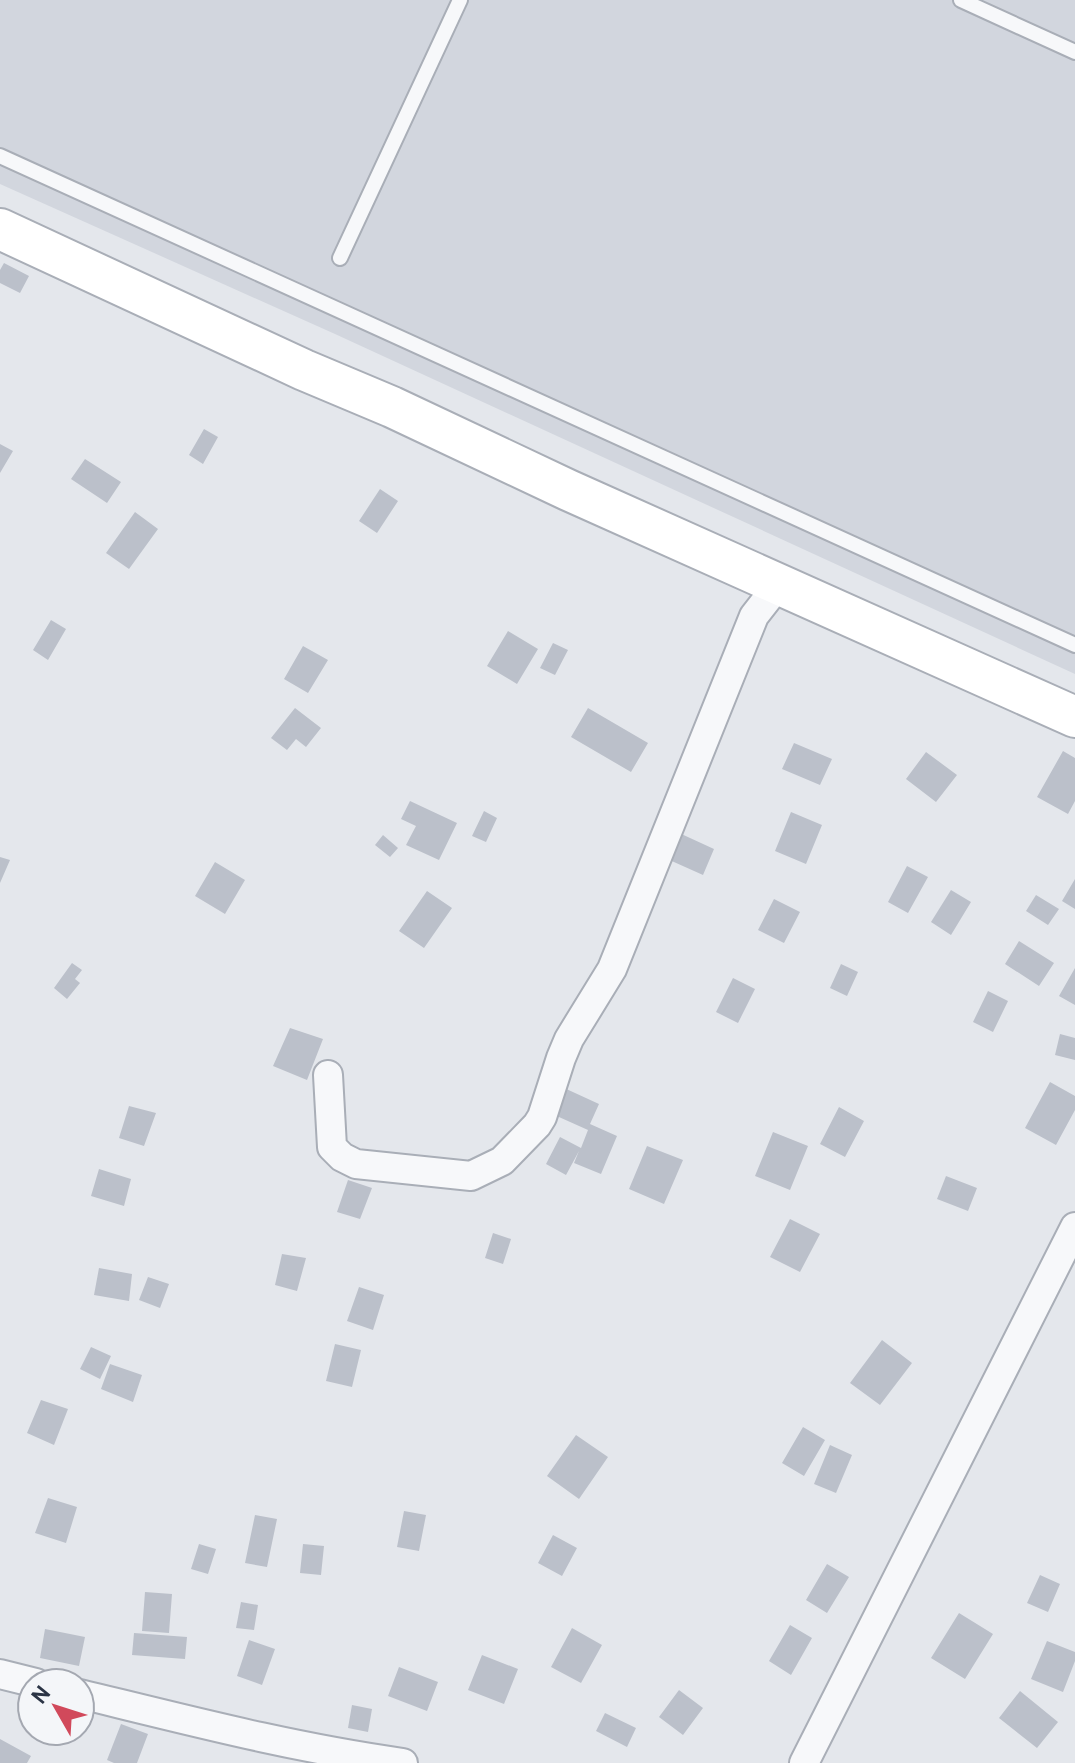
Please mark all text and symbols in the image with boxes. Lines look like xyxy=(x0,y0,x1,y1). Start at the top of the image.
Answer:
north arrow xyxy=(16,1667,96,1747)
text: N xyxy=(27,1681,58,1711)

